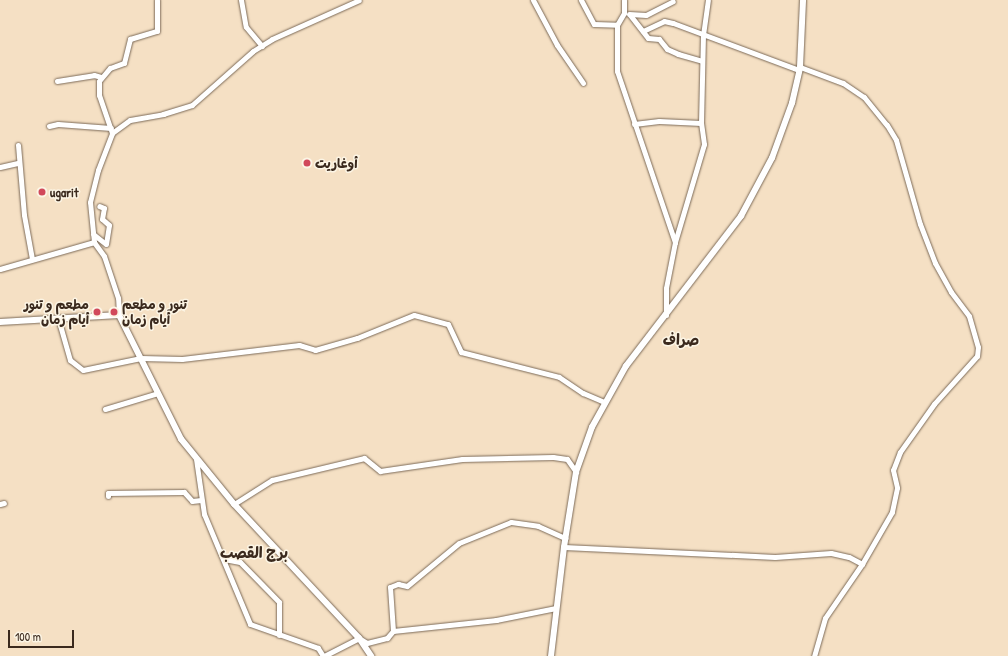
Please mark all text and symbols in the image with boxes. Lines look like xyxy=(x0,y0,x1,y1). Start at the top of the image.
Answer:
place label: أوغاريت xyxy=(315,155,358,171)
marker: أوغاريت xyxy=(302,158,312,168)
place label: ugarit xyxy=(50,184,78,200)
marker: ugarit xyxy=(37,187,47,197)
place label: مطعم و تنور أيام زمان xyxy=(24,297,89,328)
place label: تنور و مطعم أيام زمان xyxy=(122,297,187,328)
marker: مطعم و تنور أيام زمان xyxy=(92,307,102,317)
marker: تنور و مطعم أيام زمان xyxy=(109,307,119,317)
district label: صراف xyxy=(663,331,699,349)
district label: برج القصب xyxy=(220,544,288,562)
scale bar xyxy=(10,622,76,648)
text: 100 m xyxy=(15,628,41,645)

